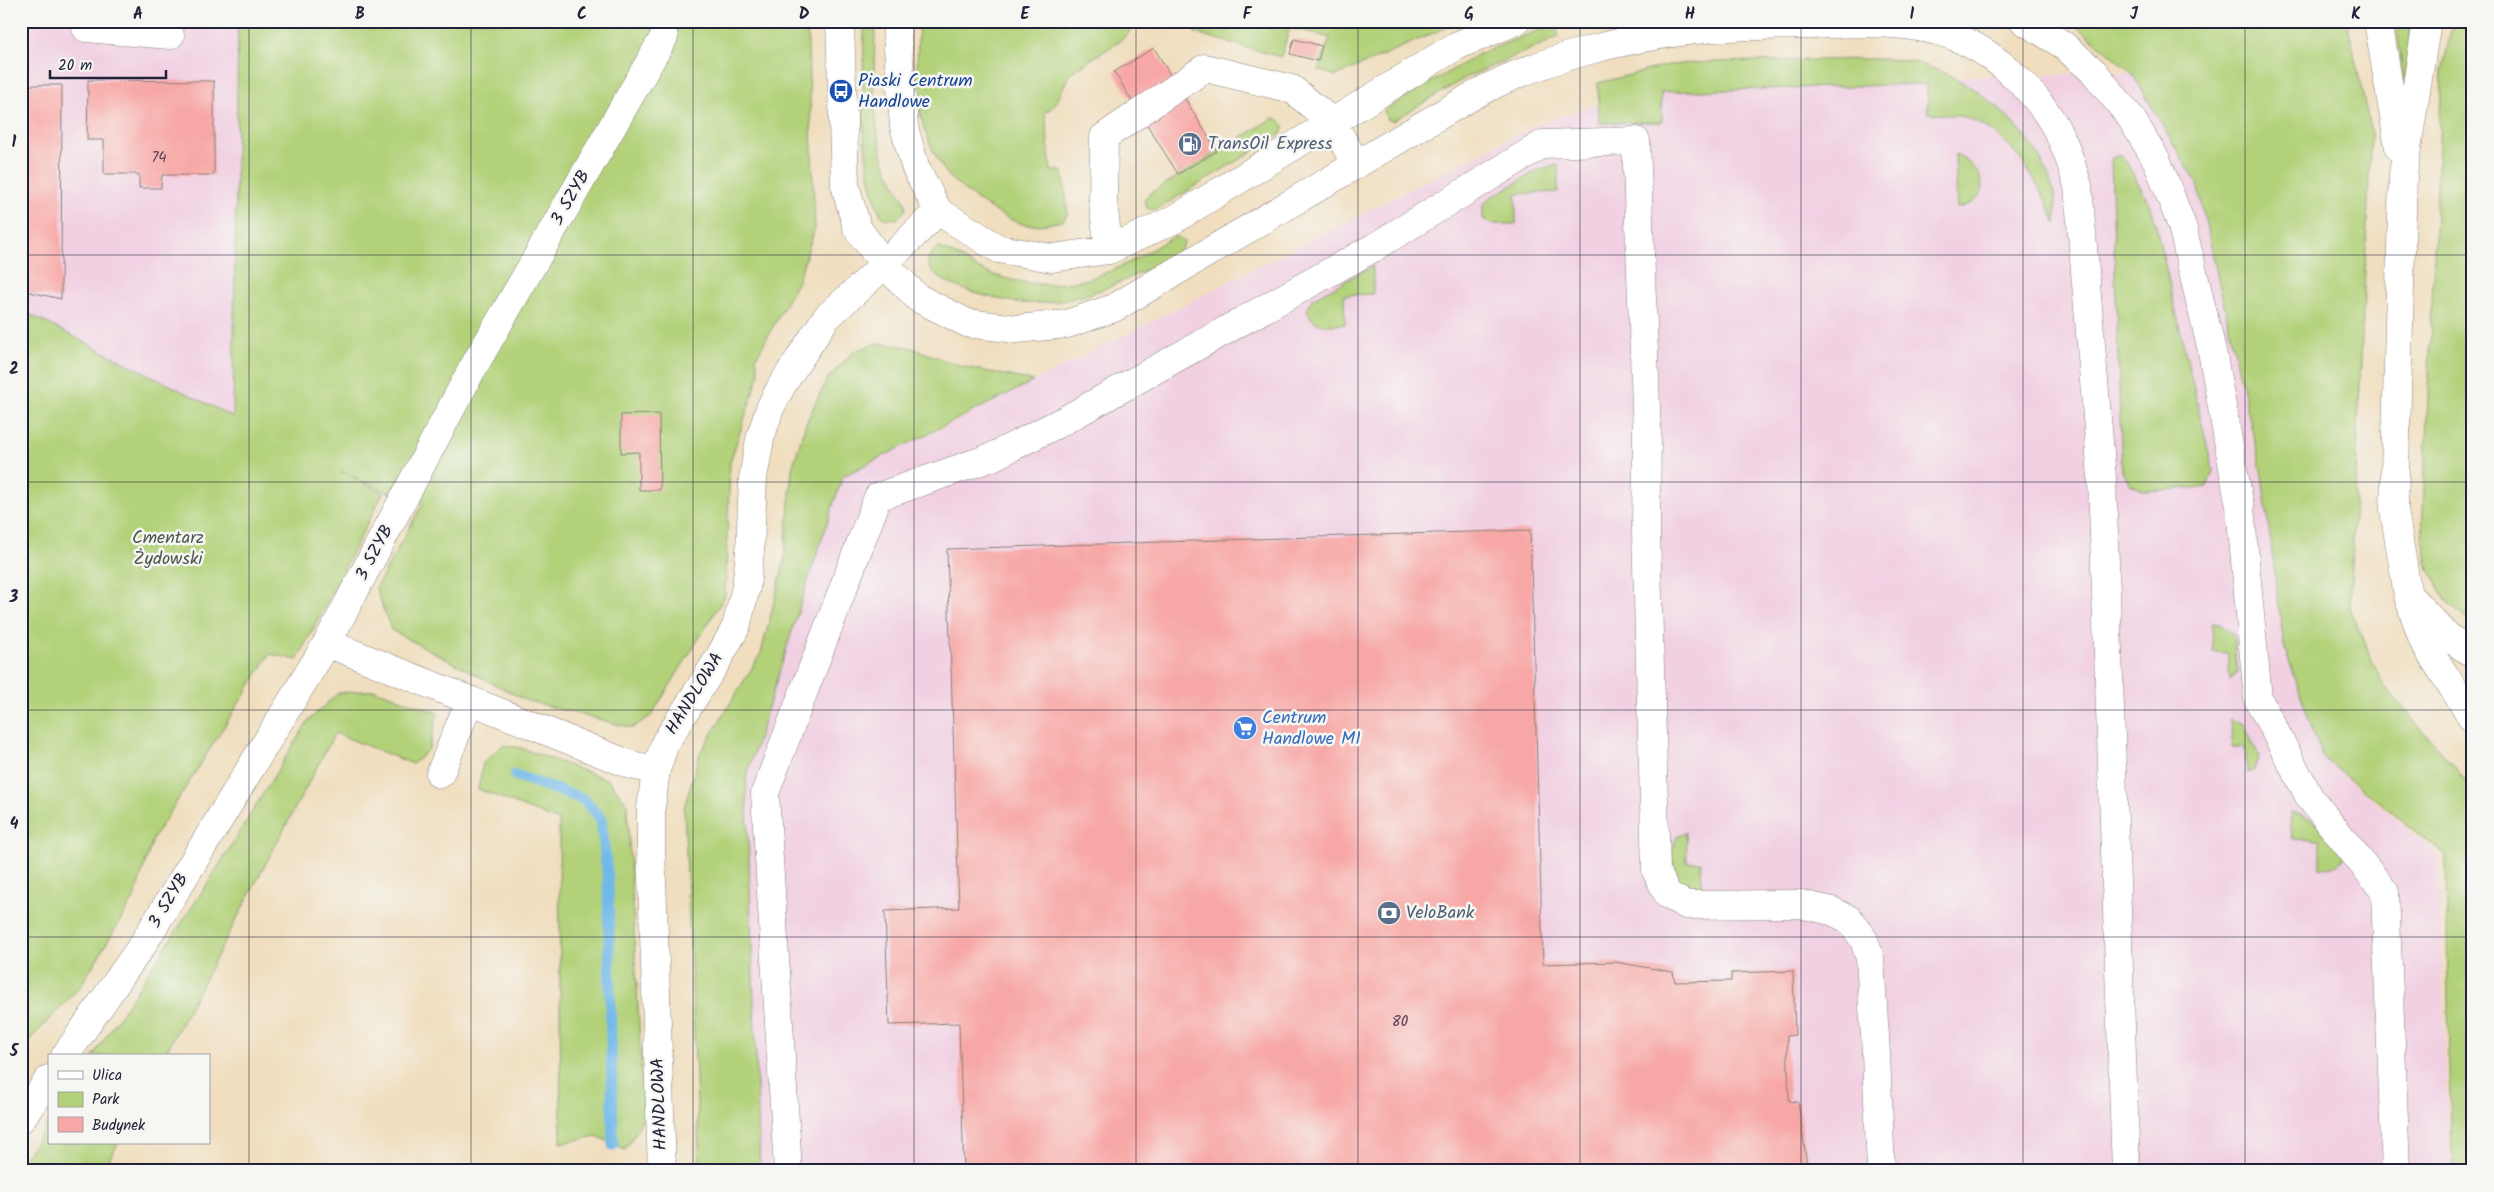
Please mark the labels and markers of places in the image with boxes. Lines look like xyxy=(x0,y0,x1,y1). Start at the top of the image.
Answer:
place label: Piaski Centrum Handlowe xyxy=(858,67,973,117)
bus stop icon: Piaski Centrum Handlowe xyxy=(828,78,854,104)
place label: TransOil Express xyxy=(1208,130,1333,159)
fuel station icon: TransOil Express xyxy=(1177,131,1203,157)
place label: Centrum Handlowe M1 xyxy=(1262,704,1361,754)
supermarket icon: Centrum Handlowe M1 xyxy=(1232,715,1258,741)
place label: VeloBank xyxy=(1406,899,1475,928)
bank icon: VeloBank xyxy=(1376,900,1402,926)

